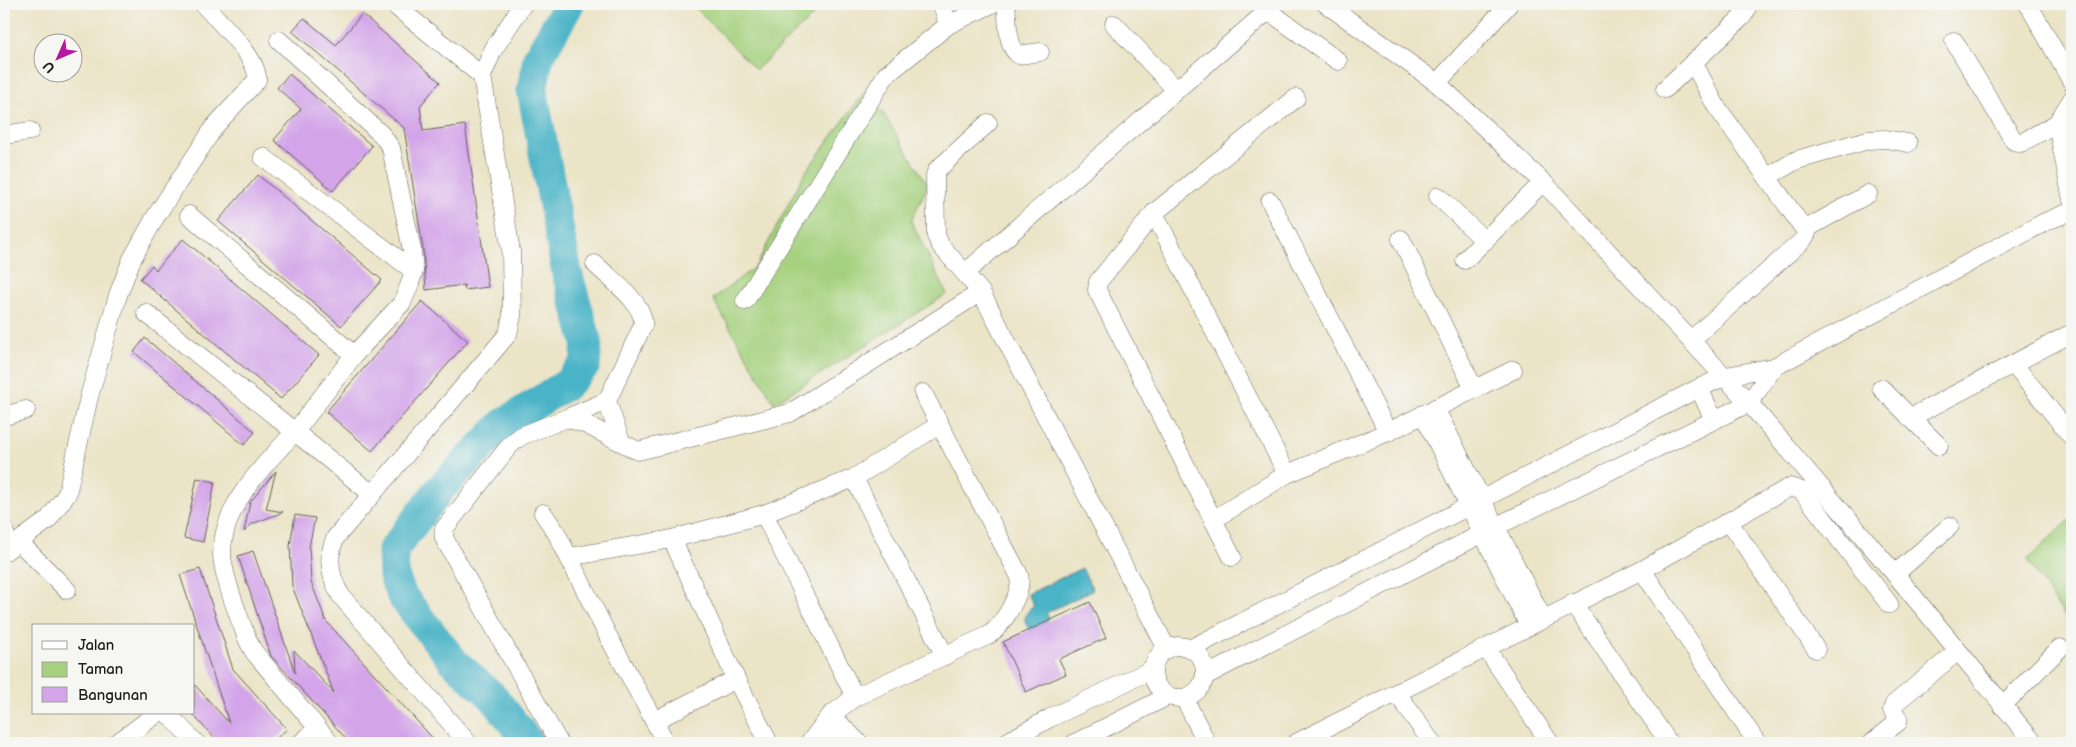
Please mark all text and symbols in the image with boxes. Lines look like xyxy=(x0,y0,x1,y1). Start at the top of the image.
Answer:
north arrow xyxy=(32,32,82,82)
text: U xyxy=(40,57,59,76)
legend xyxy=(32,624,195,714)
text: Jalan xyxy=(78,636,114,655)
text: Taman xyxy=(78,660,123,679)
text: Bangunan xyxy=(78,686,148,705)

